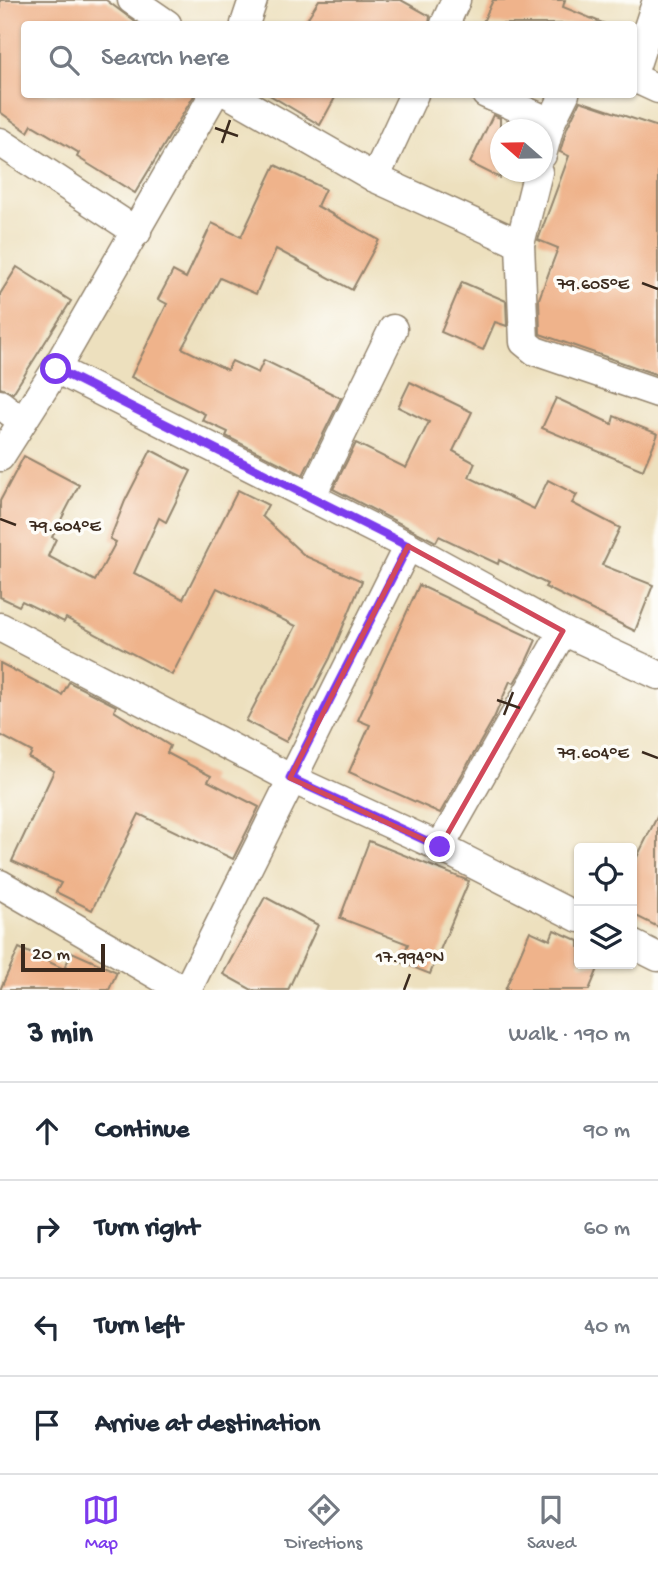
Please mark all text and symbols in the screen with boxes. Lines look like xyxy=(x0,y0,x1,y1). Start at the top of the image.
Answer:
search box xyxy=(21,21,637,98)
icon: search xyxy=(45,41,83,79)
text: Search here xyxy=(101,44,229,75)
north arrow xyxy=(490,119,553,182)
text: 79.605°E xyxy=(556,275,630,296)
route start xyxy=(40,353,71,384)
text: 79.604°E xyxy=(28,517,101,538)
text: 79.604°E xyxy=(556,744,629,765)
route end xyxy=(424,831,455,862)
map controls xyxy=(574,843,637,969)
button: locate xyxy=(574,843,637,906)
button: layers xyxy=(574,906,637,969)
scale bar xyxy=(21,941,105,973)
text: 20 m xyxy=(32,944,70,967)
text: 17.994°N xyxy=(375,948,444,969)
text: 3 min xyxy=(28,1018,93,1053)
text: Walk · 190 m xyxy=(509,1022,630,1049)
icon: ahead xyxy=(28,1112,66,1150)
text: Continue xyxy=(95,1116,189,1147)
text: 90 m xyxy=(584,1118,630,1145)
icon: right xyxy=(28,1210,66,1248)
text: Turn right xyxy=(95,1214,199,1245)
text: 60 m xyxy=(584,1216,630,1243)
icon: left xyxy=(28,1308,66,1346)
text: Turn left xyxy=(95,1312,183,1343)
text: 40 m xyxy=(584,1314,630,1341)
icon: arrive xyxy=(28,1406,66,1444)
text: Arrive at destination xyxy=(95,1410,320,1441)
tab: Map xyxy=(82,1491,120,1556)
tab: Directions xyxy=(285,1491,362,1556)
tab: Saved xyxy=(527,1491,576,1556)

